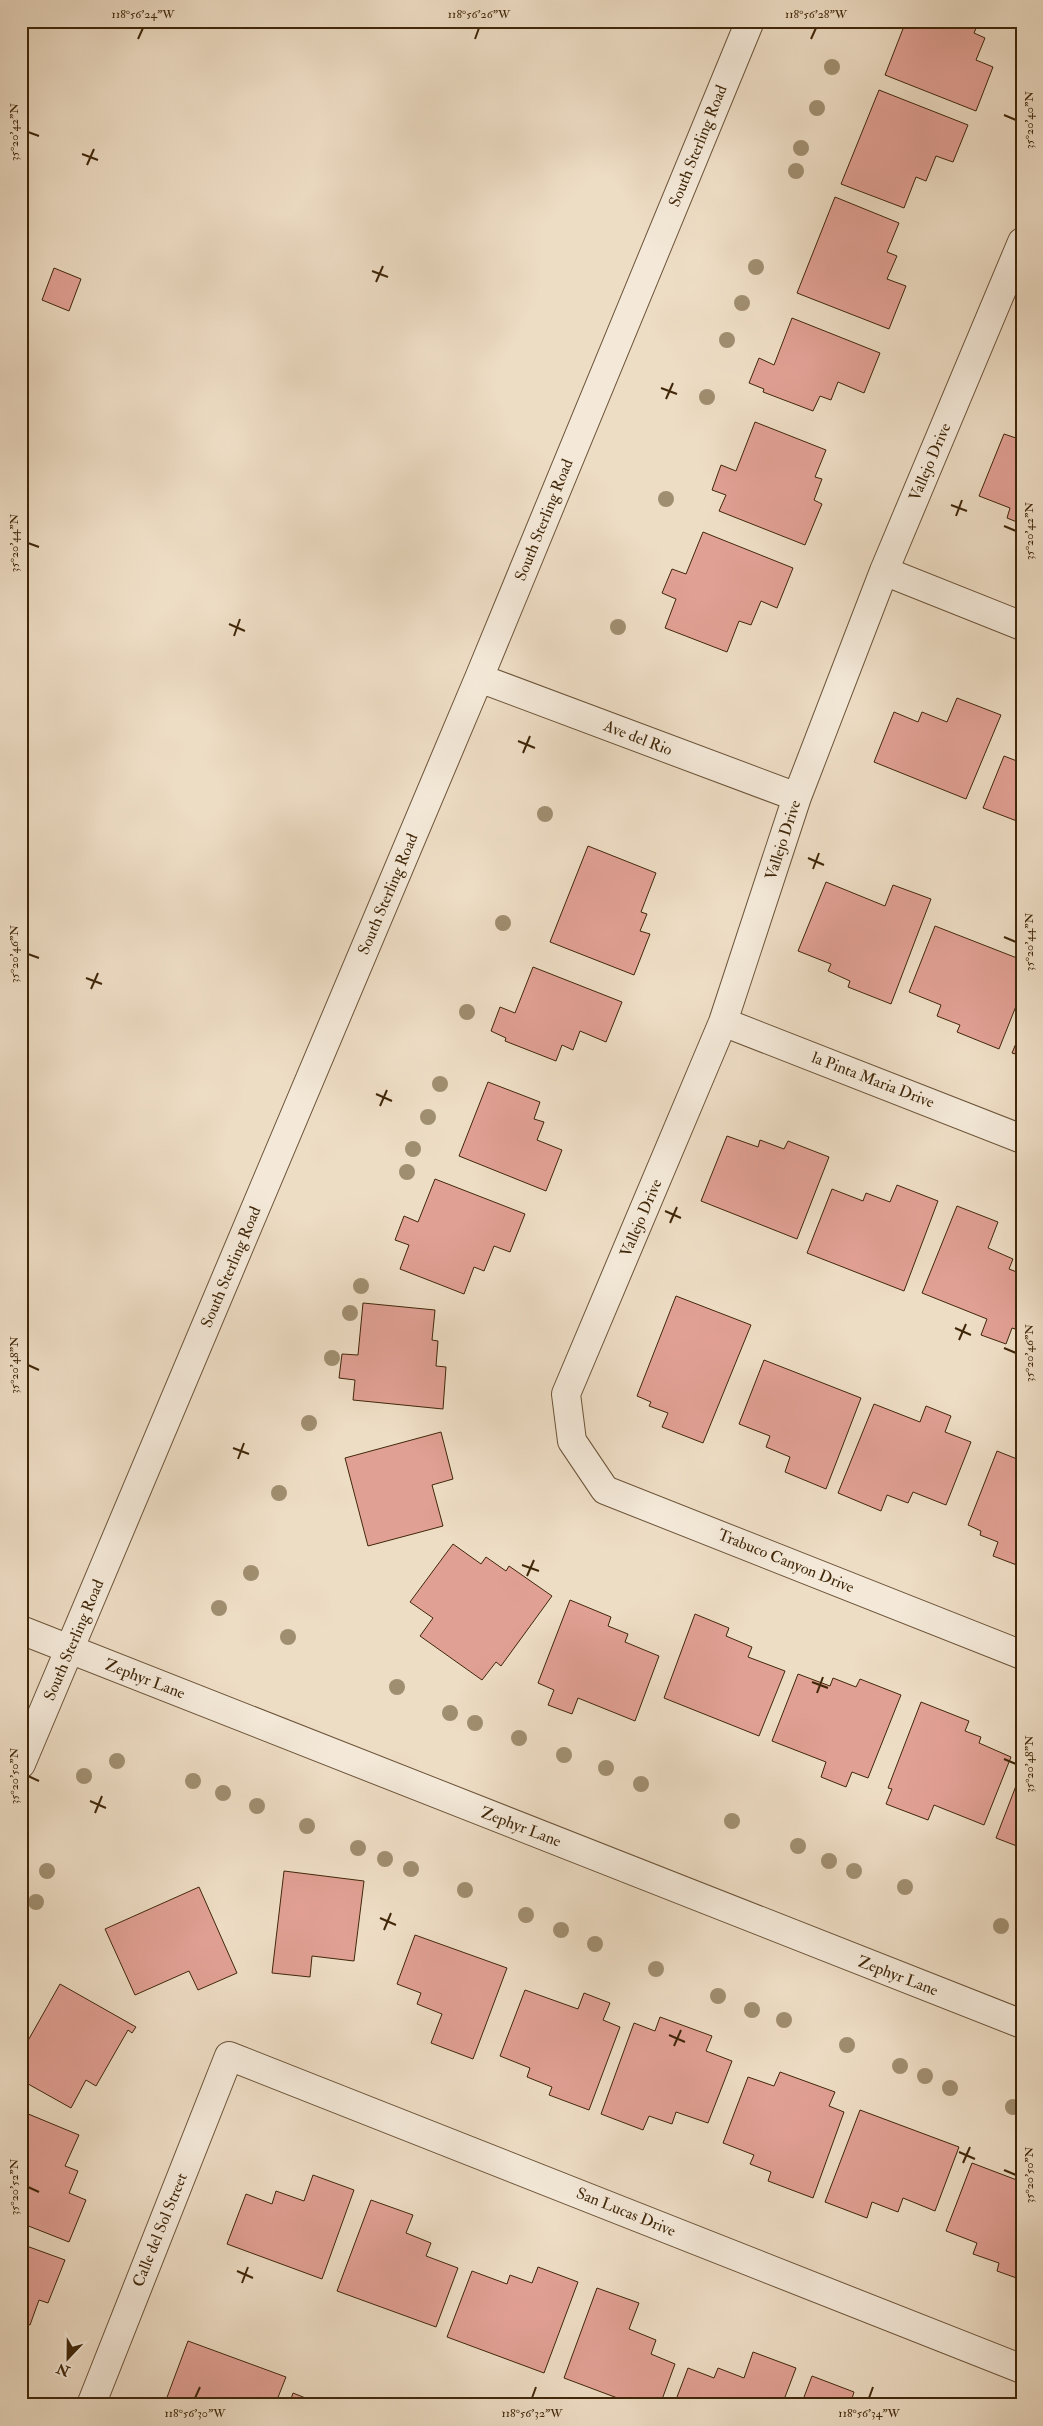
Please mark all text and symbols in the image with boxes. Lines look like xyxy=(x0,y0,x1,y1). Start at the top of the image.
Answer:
text: 118°56'24"W xyxy=(112,7,175,22)
text: 118°56'26"W xyxy=(448,7,511,22)
text: 118°56'28"W xyxy=(785,7,848,22)
street label: South Sterling Road xyxy=(664,82,732,210)
text: 35°20'40"N xyxy=(1022,91,1037,149)
text: 35°20'42"N xyxy=(7,103,22,161)
street label: Vallejo Drive xyxy=(905,420,955,504)
street label: South Sterling Road xyxy=(510,456,578,584)
text: 35°20'42"N xyxy=(1022,502,1037,560)
text: 35°20'44"N xyxy=(7,514,22,572)
street label: Ave del Rio xyxy=(600,715,675,760)
street label: Vallejo Drive xyxy=(761,797,805,882)
street label: South Sterling Road xyxy=(353,830,423,958)
text: 35°20'44"N xyxy=(1022,913,1037,971)
text: 35°20'46"N xyxy=(7,925,22,983)
street label: la Pinta Maria Drive xyxy=(809,1047,937,1113)
street label: Vallejo Drive xyxy=(616,1176,666,1260)
street label: South Sterling Road xyxy=(196,1203,266,1331)
text: 35°20'46"N xyxy=(1022,1324,1037,1382)
text: 35°20'48"N xyxy=(7,1336,22,1394)
street label: Trabuco Canyon Drive xyxy=(715,1524,857,1598)
street label: South Sterling Road xyxy=(39,1576,109,1704)
street label: Zephyr Lane xyxy=(102,1655,188,1704)
text: 35°20'48"N xyxy=(1022,1735,1037,1793)
text: 35°20'50"N xyxy=(7,1747,22,1804)
street label: Zephyr Lane xyxy=(478,1803,564,1852)
street label: Zephyr Lane xyxy=(855,1952,941,2001)
text: 35°20'50"N xyxy=(1022,2146,1037,2203)
text: 35°20'52"N xyxy=(7,2158,22,2215)
street label: Calle del Sol Street xyxy=(128,2170,192,2290)
street label: San Lucas Drive xyxy=(573,2183,679,2241)
north arrow xyxy=(42,2334,92,2384)
text: N xyxy=(54,2359,73,2380)
text: 118°56'30"W xyxy=(164,2406,226,2421)
text: 118°56'32"W xyxy=(502,2406,563,2421)
text: 118°56'34"W xyxy=(838,2406,900,2421)

